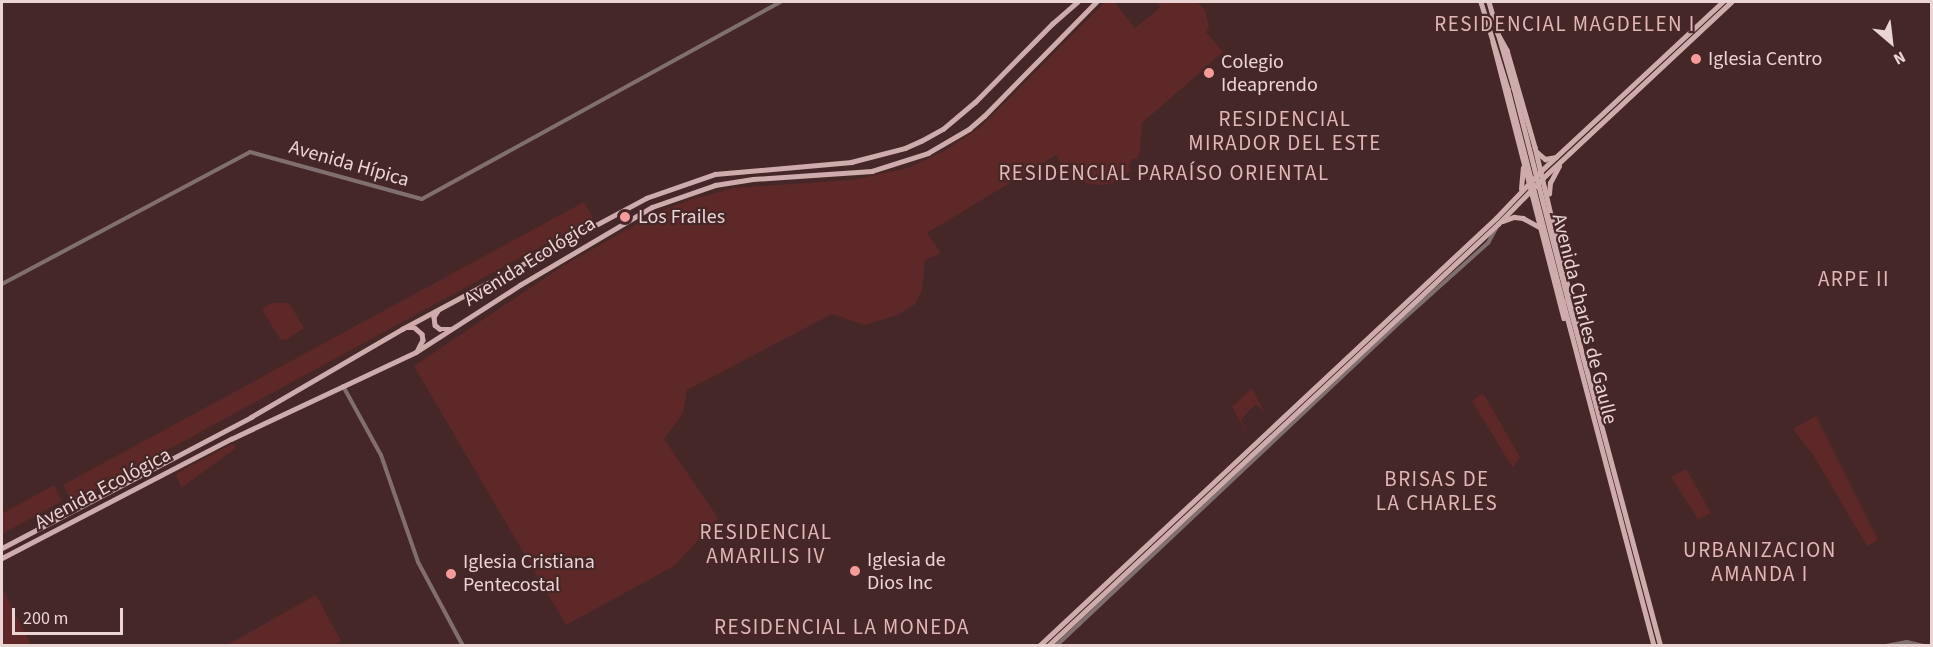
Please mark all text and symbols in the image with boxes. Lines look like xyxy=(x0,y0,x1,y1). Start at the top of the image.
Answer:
district label: RESIDENCIAL MAGDELEN I xyxy=(1434,11,1696,37)
north arrow xyxy=(1861,12,1921,72)
text: N xyxy=(1890,46,1909,70)
place label: Iglesia Centro xyxy=(1708,47,1822,71)
place label: Colegio Ideaprendo xyxy=(1221,50,1318,97)
marker: Iglesia Centro xyxy=(1689,52,1703,66)
marker: Colegio Ideaprendo xyxy=(1202,66,1216,80)
district label: RESIDENCIAL MIRADOR DEL ESTE xyxy=(1188,106,1382,156)
street label: Avenida Hípica xyxy=(286,135,412,193)
district label: RESIDENCIAL PARAÍSO ORIENTAL xyxy=(998,160,1330,186)
place label: Los Frailes xyxy=(638,205,725,229)
marker: Los Frailes xyxy=(616,208,634,226)
street label: Avenida Charles de Gaulle xyxy=(1546,211,1622,427)
street label: Avenida Ecológica xyxy=(460,212,600,312)
district label: ARPE II xyxy=(1818,266,1890,292)
street label: Avenida Ecológica xyxy=(31,443,175,535)
district label: BRISAS DE LA CHARLES xyxy=(1376,466,1498,516)
district label: RESIDENCIAL AMARILIS IV xyxy=(700,519,832,569)
district label: URBANIZACION AMANDA I xyxy=(1683,537,1837,587)
place label: Iglesia de Dios Inc xyxy=(867,548,946,595)
place label: Iglesia Cristiana Pentecostal xyxy=(463,550,595,597)
marker: Iglesia de Dios Inc xyxy=(848,564,862,578)
marker: Iglesia Cristiana Pentecostal xyxy=(444,567,458,581)
scale bar xyxy=(15,596,126,634)
text: 200 m xyxy=(23,606,68,631)
district label: RESIDENCIAL LA MONEDA xyxy=(714,614,970,640)

